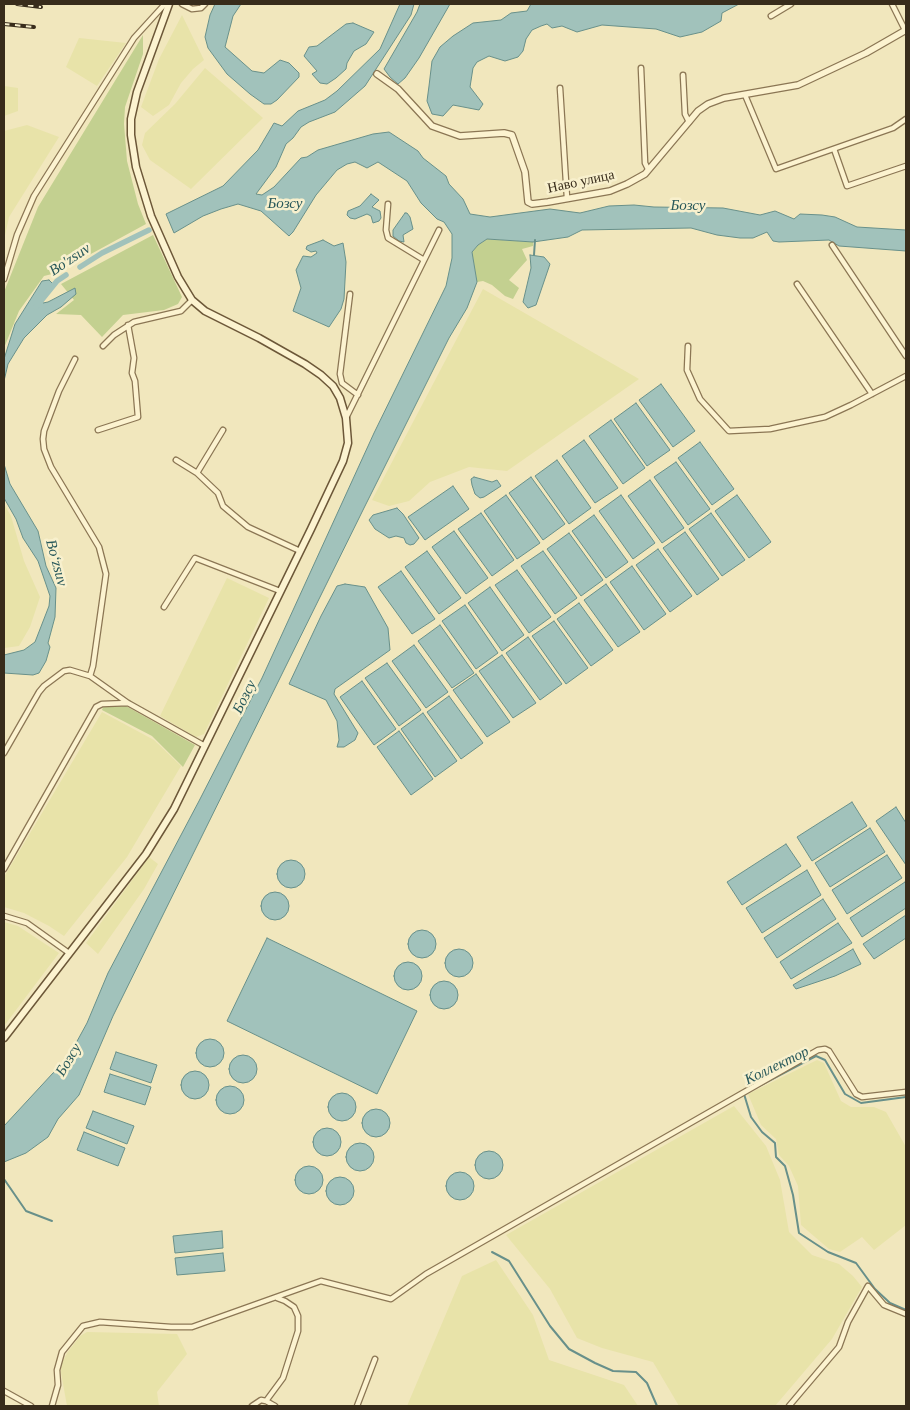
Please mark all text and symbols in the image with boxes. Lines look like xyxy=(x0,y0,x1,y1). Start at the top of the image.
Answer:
street label: Наво улица xyxy=(546,167,616,197)
water label: Бозсу xyxy=(267,195,303,213)
water label: Бозсу xyxy=(670,197,706,215)
water label: Bo'zsuv xyxy=(46,240,94,280)
water label: Boʻzsuv xyxy=(41,538,71,588)
water label: Бозсу xyxy=(229,677,261,717)
water label: Бозсу xyxy=(52,1040,86,1080)
water label: Коллектор xyxy=(742,1043,812,1089)

